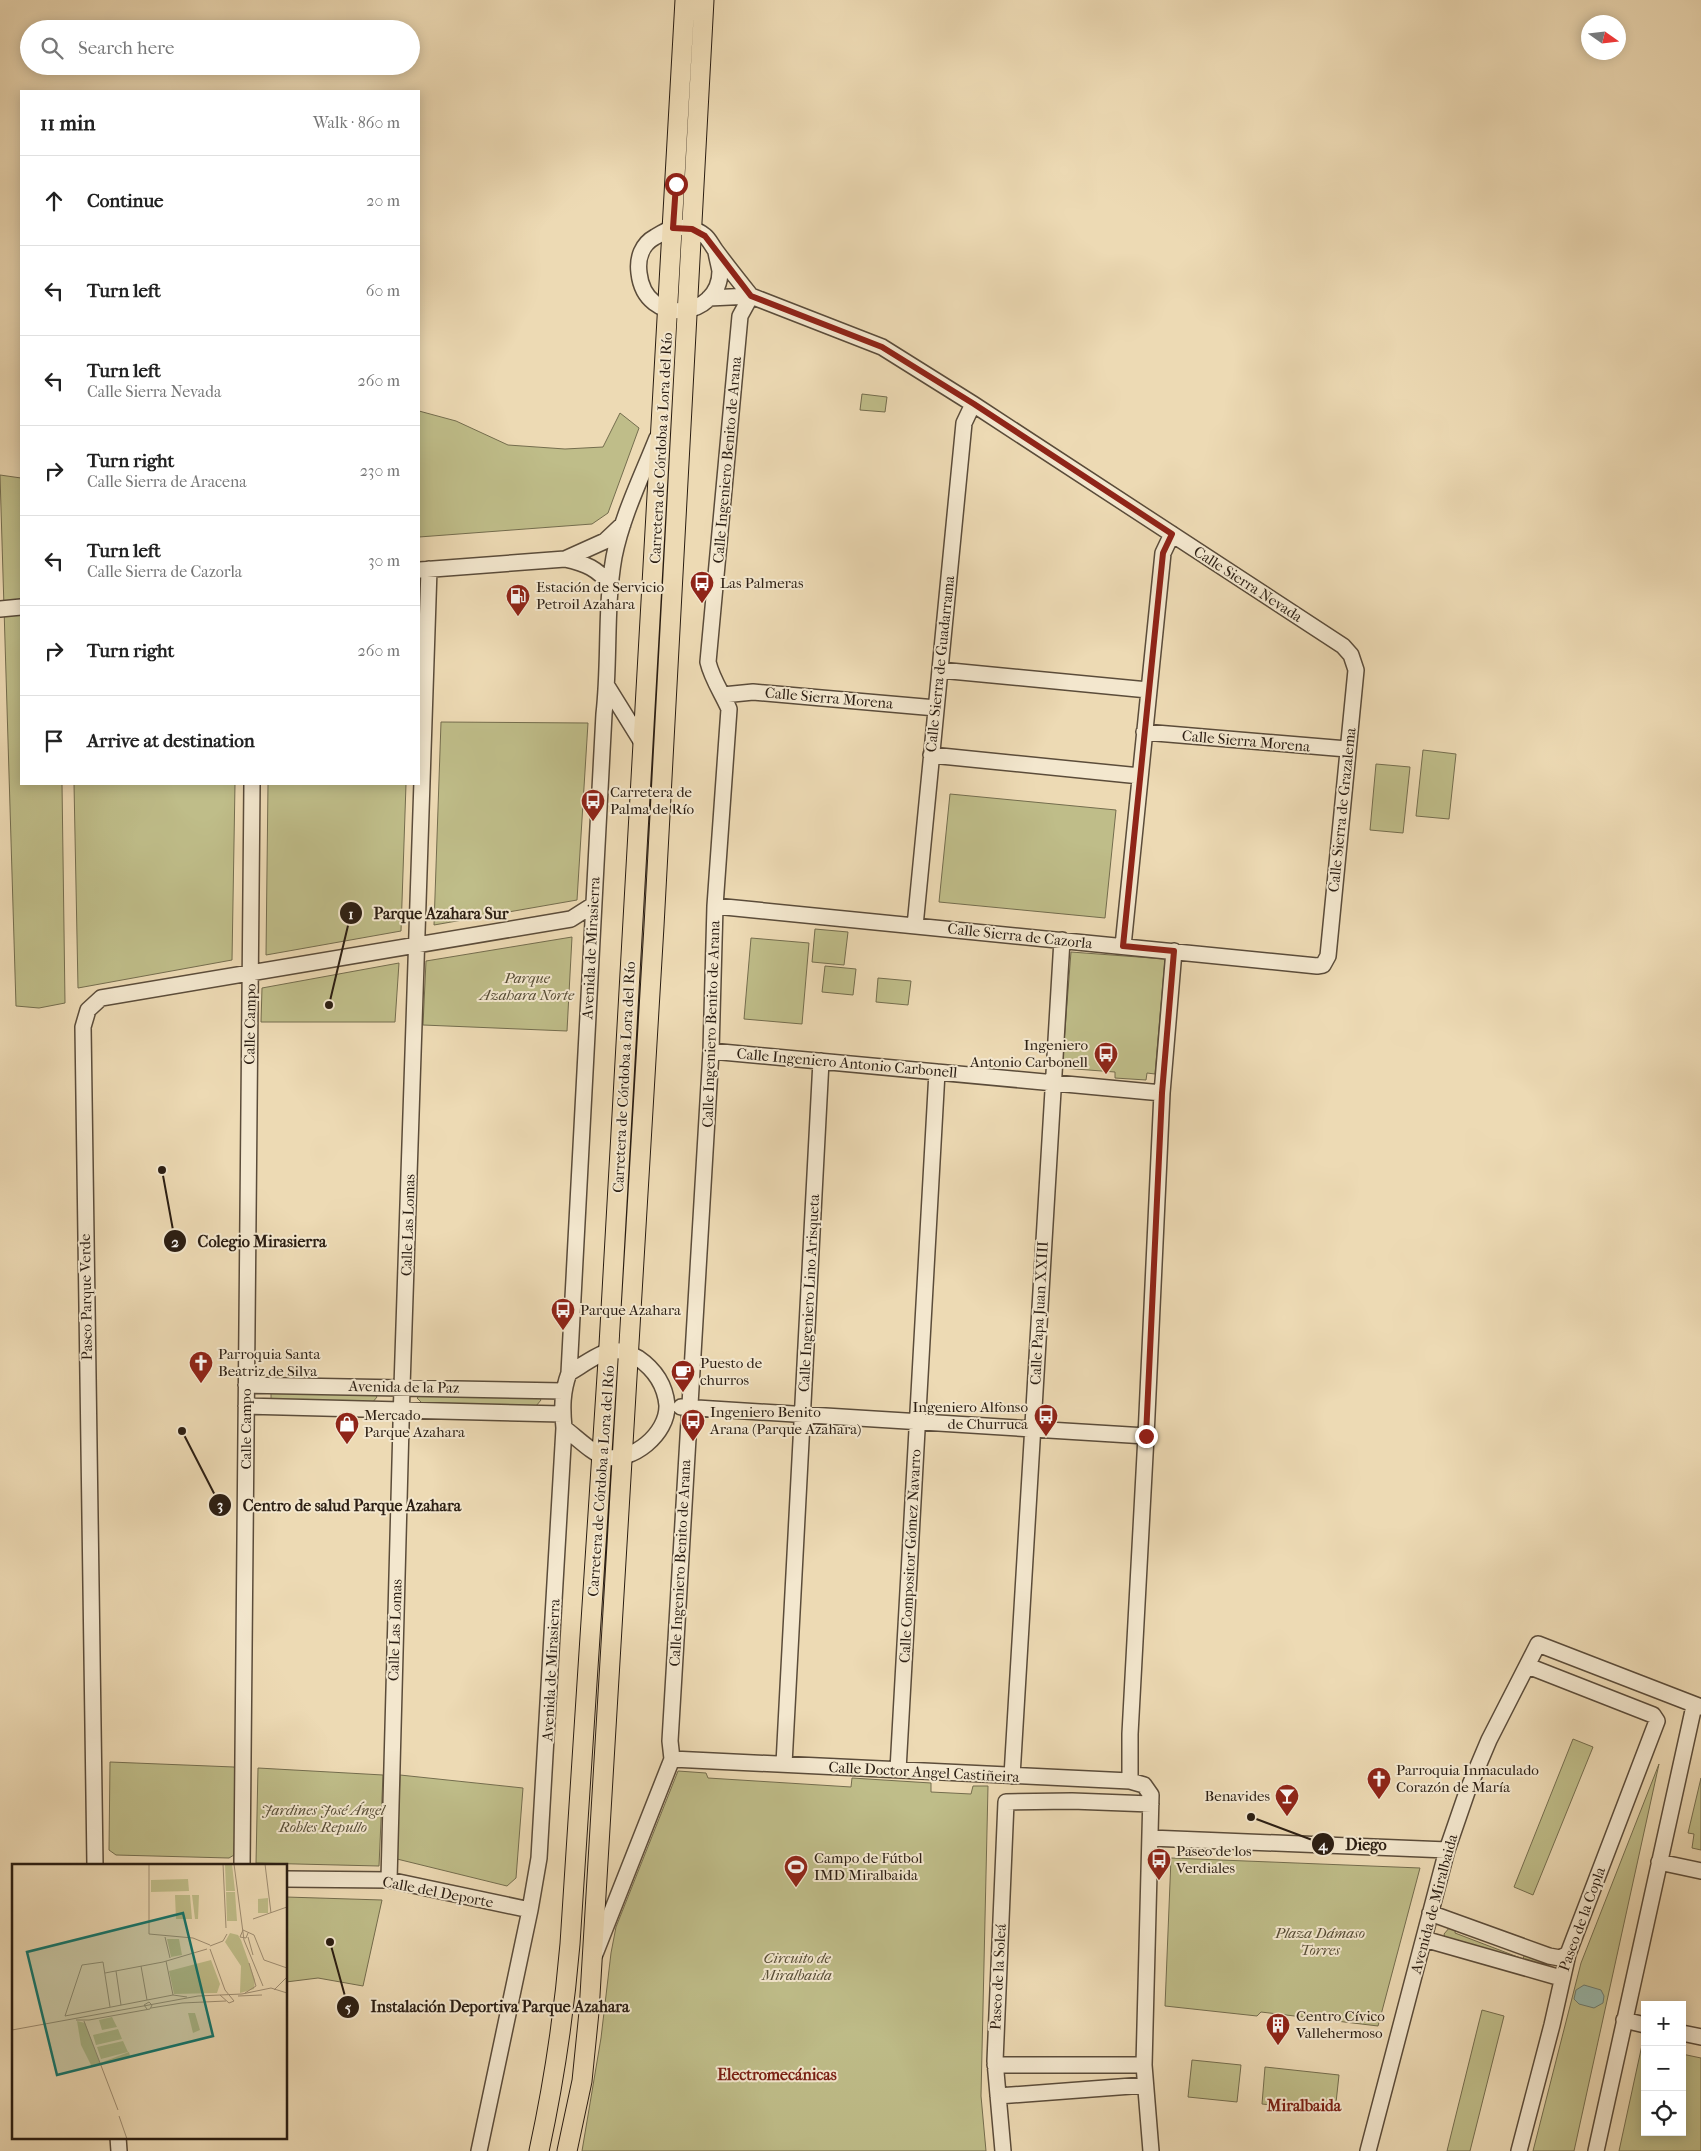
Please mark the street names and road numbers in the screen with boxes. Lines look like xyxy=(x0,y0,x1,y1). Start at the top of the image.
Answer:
street label: Carretera de Córdoba a Lora del Río xyxy=(646,331,676,564)
street label: Calle Ingeniero Benito de Arana xyxy=(709,355,745,564)
street label: Calle Sierra Nevada xyxy=(1190,542,1307,626)
street label: Calle Sierra de Guadarrama xyxy=(922,574,958,753)
street label: Calle Sierra Morena xyxy=(764,683,895,713)
street label: Calle Sierra Morena xyxy=(1181,726,1312,756)
street label: Calle Sierra de Grazalema xyxy=(1324,726,1360,893)
street label: Avenida de Mirasierra xyxy=(578,875,604,1021)
street label: Calle Ingeniero Benito de Arana xyxy=(698,919,724,1128)
street label: Calle Sierra de Cazorla xyxy=(947,919,1094,953)
street label: Carretera de Córdoba a Lora del Río xyxy=(609,960,639,1193)
street label: Calle Campo xyxy=(240,983,260,1065)
street label: Calle Ingeniero Antonio Carbonell xyxy=(736,1044,958,1082)
street label: Calle Las Lomas xyxy=(397,1173,419,1276)
street label: Calle Ingeniero Lino Arisqueta xyxy=(795,1192,823,1392)
street label: Paseo Parque Verde xyxy=(76,1233,96,1361)
street label: Calle Papa Juan XXIII xyxy=(1026,1241,1052,1385)
street label: Carretera de Córdoba a Lora del Río xyxy=(584,1364,618,1597)
street label: Avenida de la Paz xyxy=(347,1377,460,1397)
street label: Calle Campo xyxy=(237,1388,255,1470)
street label: Calle Compositor Gómez Navarro xyxy=(895,1448,925,1663)
street label: Calle Ingeniero Benito de Arana xyxy=(666,1458,694,1667)
street label: Calle Las Lomas xyxy=(384,1578,406,1681)
street label: Avenida de Mirasierra xyxy=(538,1597,564,1743)
street label: Calle Doctor Angel Castiñeira xyxy=(828,1758,1021,1786)
street label: Avenida de Miralbaida xyxy=(1406,1831,1462,1977)
street label: Paseo de la Copla xyxy=(1555,1863,1610,1974)
street label: Calle del Deporte xyxy=(381,1872,495,1912)
street label: Paseo de la Soleá xyxy=(986,1922,1010,2031)

